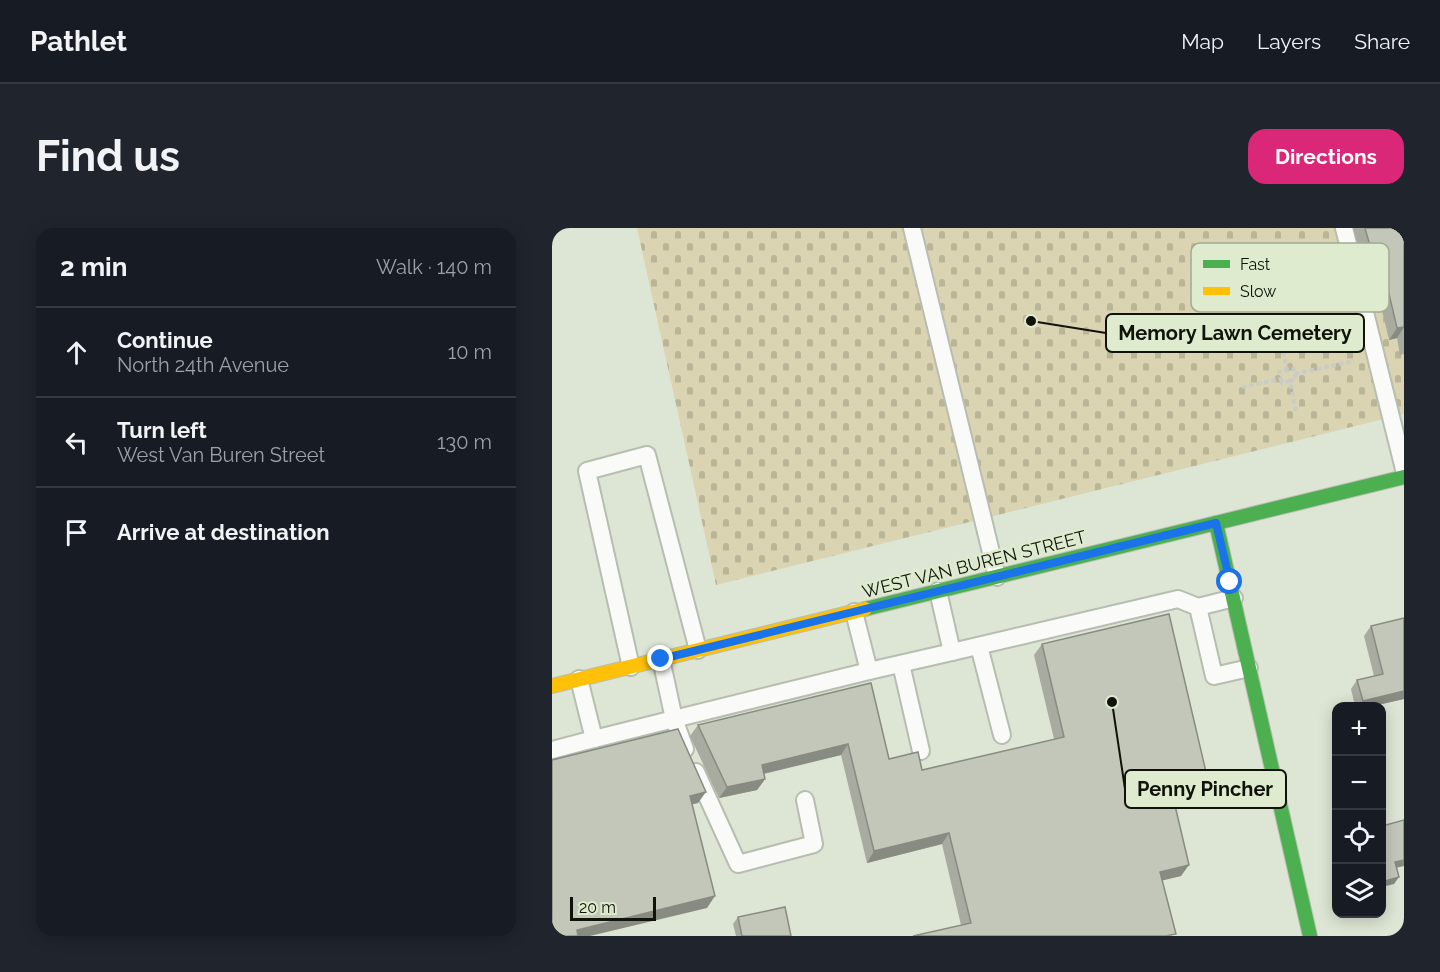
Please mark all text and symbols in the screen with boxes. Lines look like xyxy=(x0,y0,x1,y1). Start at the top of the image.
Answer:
text: Pathlet xyxy=(30,25,127,58)
text: Map xyxy=(1181,29,1224,54)
text: Layers xyxy=(1257,29,1321,54)
text: Share xyxy=(1354,29,1410,54)
button: Directions xyxy=(1248,129,1404,184)
text: Find us xyxy=(36,132,180,181)
legend xyxy=(1191,243,1389,312)
text: 2 min xyxy=(60,252,127,282)
text: Walk · 140 m xyxy=(376,255,492,279)
text: Fast xyxy=(1240,255,1271,274)
text: Slow xyxy=(1240,282,1276,301)
callout: Memory Lawn Cemetery xyxy=(1106,314,1364,352)
text: Memory Lawn Cemetery xyxy=(1118,321,1352,345)
text: Continue xyxy=(117,327,213,353)
icon: ahead xyxy=(60,336,93,369)
text: 10 m xyxy=(448,340,492,364)
text: North 24th Avenue xyxy=(117,353,289,377)
text: Turn left xyxy=(117,417,207,443)
icon: left xyxy=(60,426,93,459)
text: 130 m xyxy=(437,430,492,454)
text: West Van Buren Street xyxy=(117,443,325,467)
icon: arrive xyxy=(60,516,93,549)
text: Arrive at destination xyxy=(117,519,330,545)
street label: WEST VAN BUREN STREET xyxy=(860,526,1088,602)
route start xyxy=(1216,568,1242,594)
route end xyxy=(647,645,673,671)
map controls xyxy=(1332,702,1386,918)
button: + xyxy=(1332,702,1386,756)
button: − xyxy=(1332,756,1386,810)
callout: Penny Pincher xyxy=(1125,770,1286,808)
text: Penny Pincher xyxy=(1137,777,1273,801)
button: locate xyxy=(1332,810,1386,864)
button: layers xyxy=(1332,864,1386,918)
scale bar xyxy=(570,894,656,922)
text: 20 m xyxy=(579,898,616,917)

